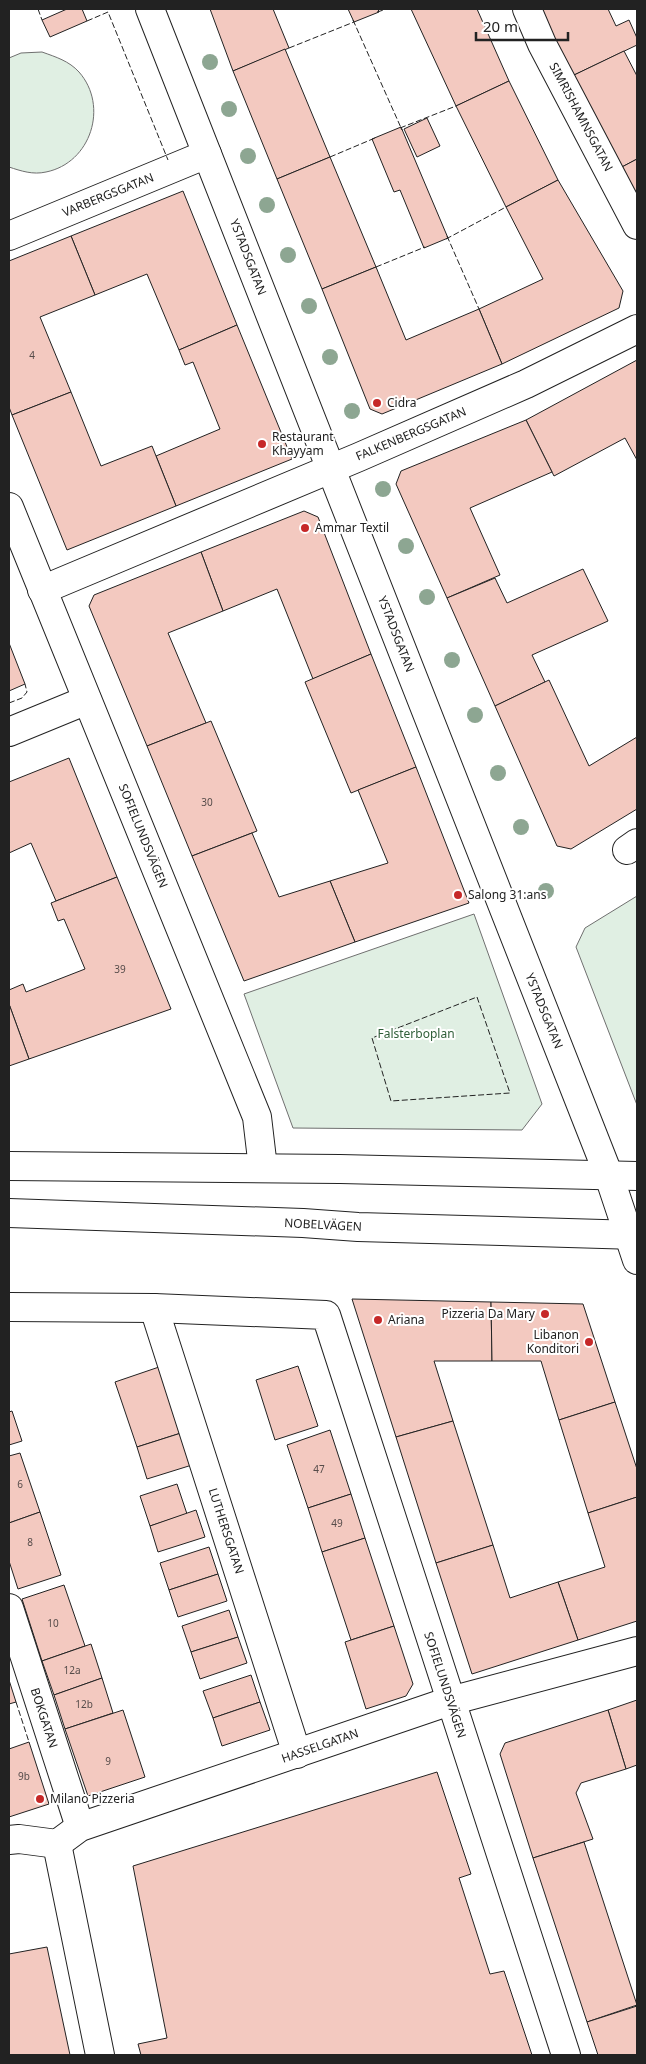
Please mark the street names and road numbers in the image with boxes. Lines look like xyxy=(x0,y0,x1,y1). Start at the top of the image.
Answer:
street label: SIMRISHAMNSGATAN xyxy=(546,59,617,174)
street label: VARBERGSGATAN xyxy=(60,168,156,221)
street label: YSTADSGATAN xyxy=(226,216,271,297)
street label: FALKENBERGSGATAN xyxy=(353,403,469,465)
street label: YSTADSGATAN xyxy=(374,593,419,674)
street label: SOFIELUNDSVÄGEN xyxy=(115,781,172,890)
street label: YSTADSGATAN xyxy=(522,970,567,1051)
street label: NOBELVÄGEN xyxy=(284,1214,362,1235)
street label: LUTHERSGATAN xyxy=(205,1486,248,1576)
street label: SOFIELUNDSVÄGEN xyxy=(420,1629,471,1740)
street label: BOKGATAN xyxy=(27,1685,62,1750)
street label: HASSELGATAN xyxy=(279,1724,361,1767)

